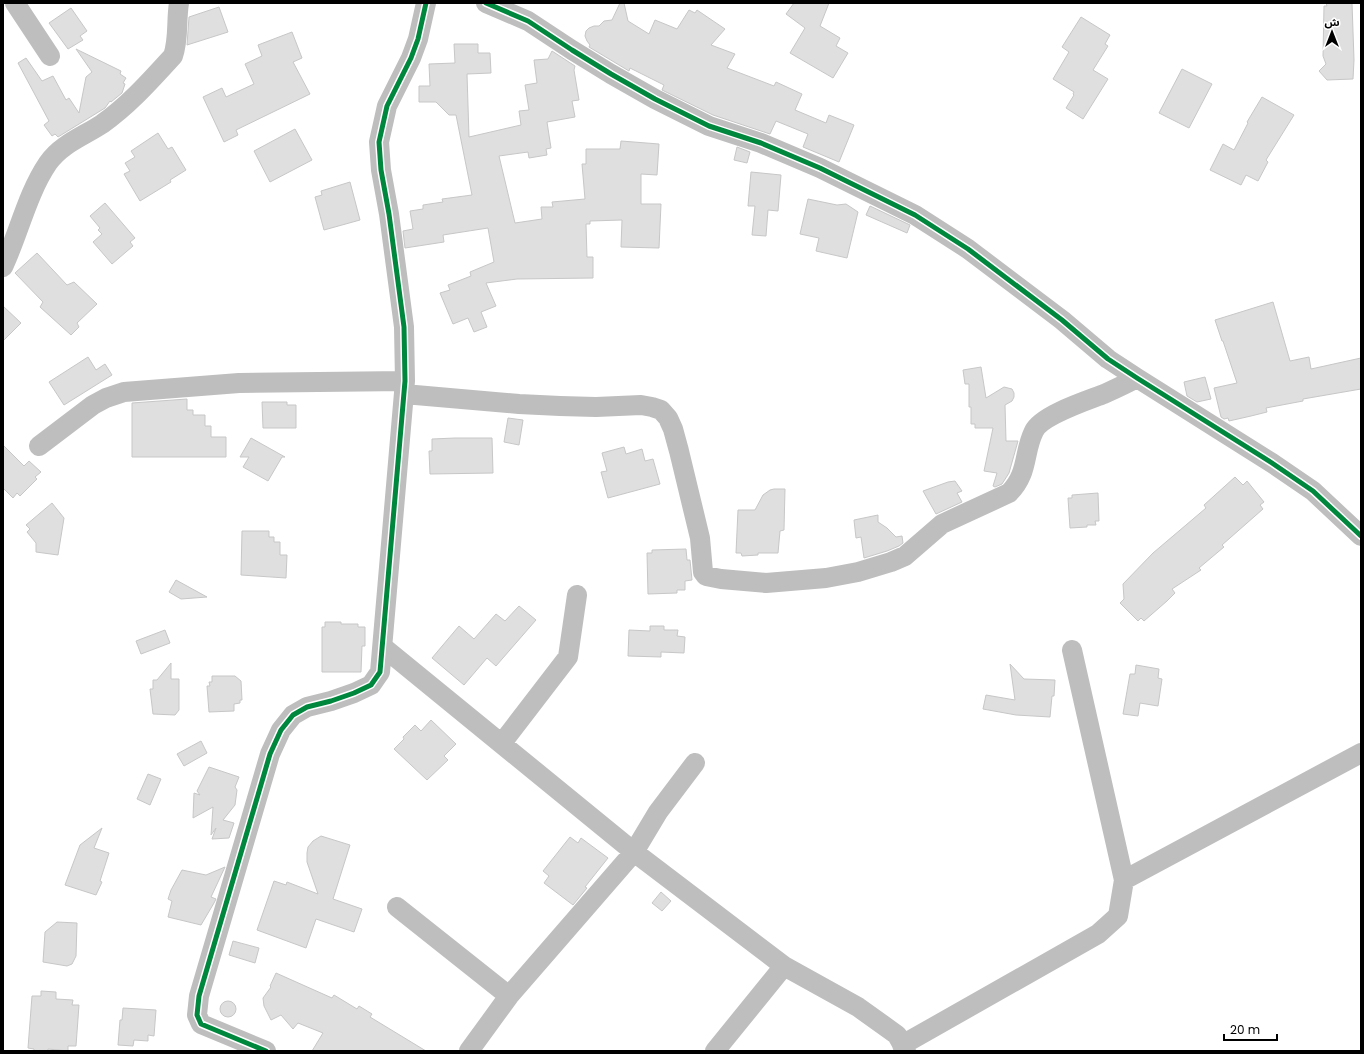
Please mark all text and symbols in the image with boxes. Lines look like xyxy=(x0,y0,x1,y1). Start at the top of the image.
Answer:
north arrow xyxy=(1312,12,1352,52)
text: ش xyxy=(1324,14,1340,30)
scale bar xyxy=(1224,1016,1277,1042)
text: 20 m xyxy=(1230,1021,1260,1038)

